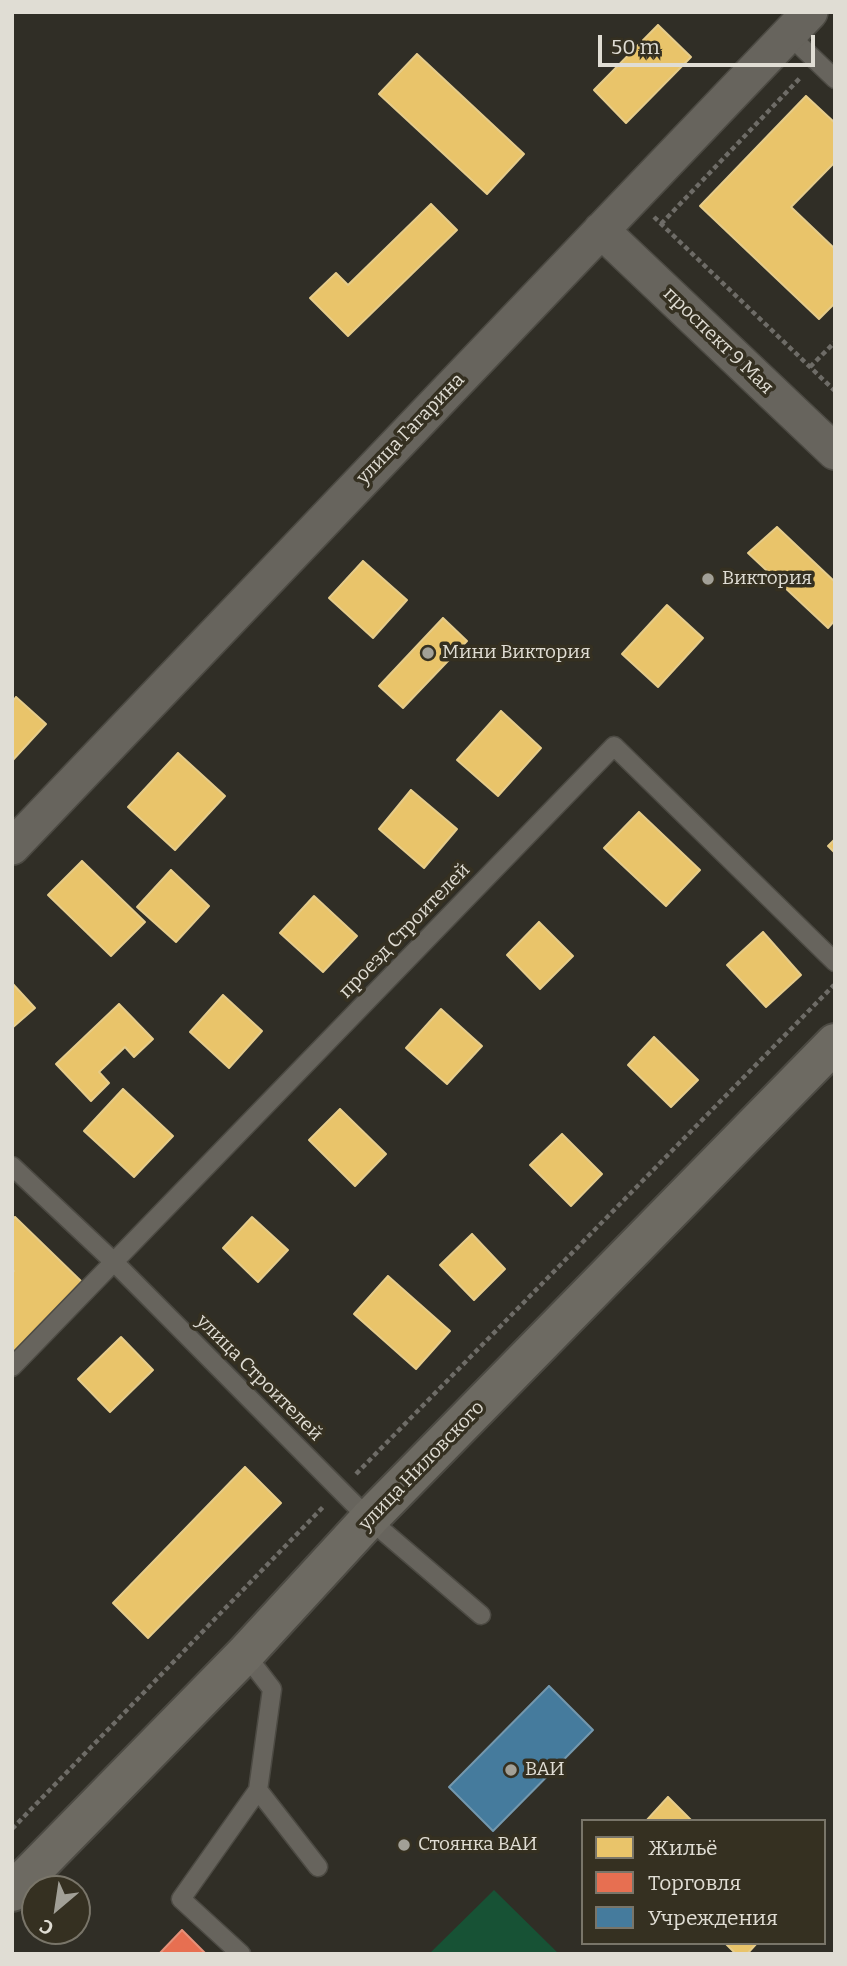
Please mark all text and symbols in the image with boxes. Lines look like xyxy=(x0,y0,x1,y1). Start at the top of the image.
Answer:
scale bar xyxy=(602,21,819,65)
text: 50 m xyxy=(611,34,660,60)
street label: проспект 9 Мая xyxy=(658,283,778,399)
street label: улица Гагарина xyxy=(352,369,470,489)
place label: Виктория xyxy=(722,568,812,590)
marker: Виктория xyxy=(700,571,716,587)
place label: Мини Виктория xyxy=(442,642,590,664)
marker: Мини Виктория xyxy=(420,645,436,661)
street label: проезд Строителей xyxy=(335,859,475,1003)
street label: улица Строителей xyxy=(191,1310,327,1446)
street label: улица Ниловского xyxy=(354,1397,490,1535)
place label: ВАИ xyxy=(525,1759,565,1781)
marker: ВАИ xyxy=(503,1762,519,1778)
legend xyxy=(581,1819,826,1945)
place label: Стоянка ВАИ xyxy=(418,1834,537,1856)
text: Жильё xyxy=(648,1835,717,1861)
marker: Стоянка ВАИ xyxy=(396,1837,412,1853)
text: Торговля xyxy=(648,1870,741,1896)
north arrow xyxy=(21,1875,91,1945)
text: Учреждения xyxy=(648,1905,778,1931)
text: С xyxy=(36,1914,57,1940)

